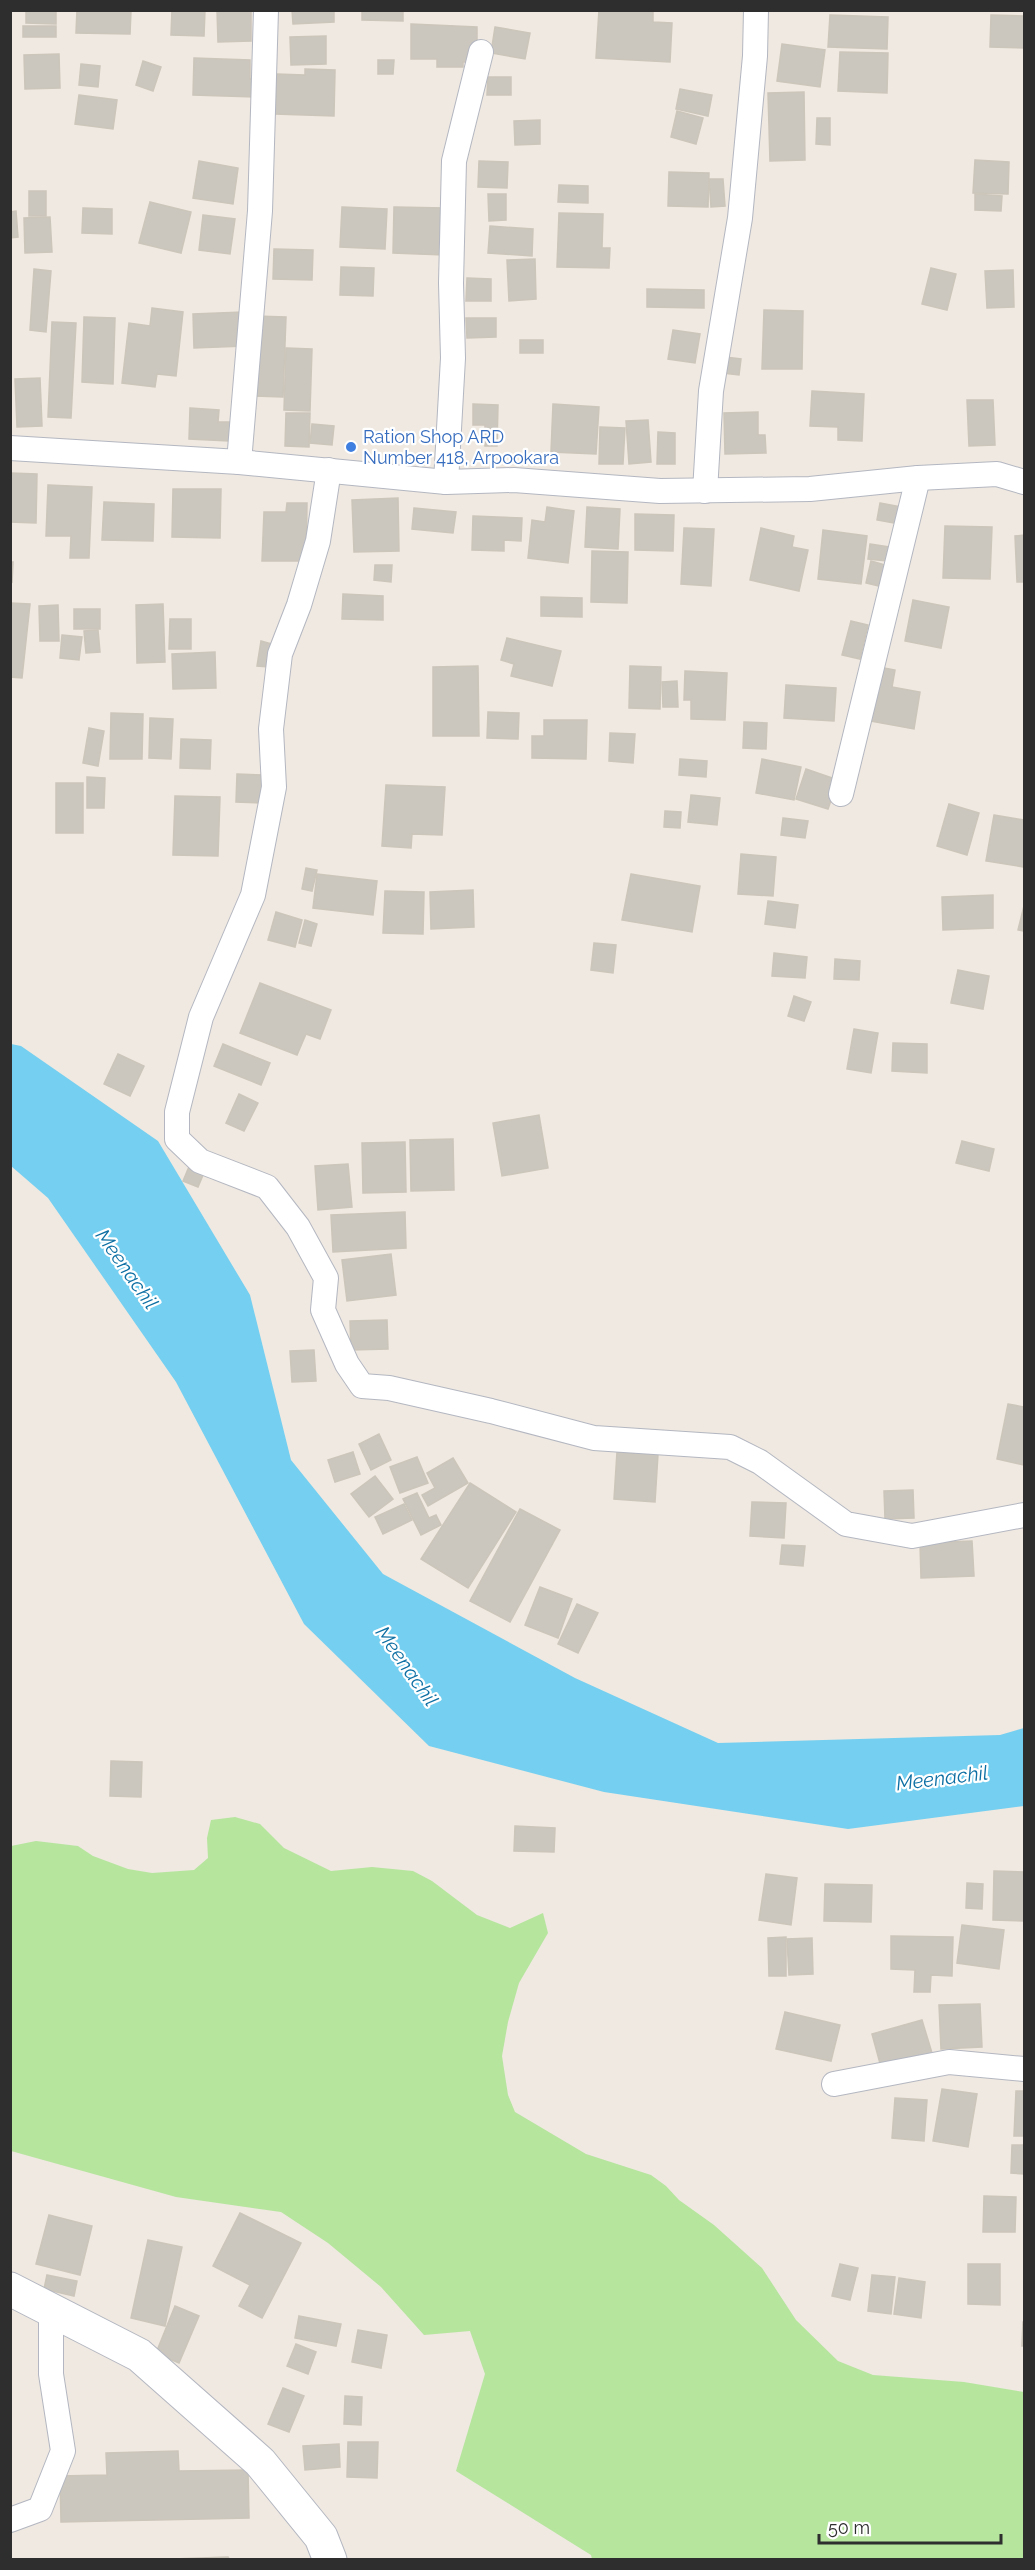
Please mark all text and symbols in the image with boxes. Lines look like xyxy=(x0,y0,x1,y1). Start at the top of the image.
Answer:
place label: Ration Shop ARD Number 418, Arpookara xyxy=(363,426,559,468)
marker: Ration Shop ARD Number 418, Arpookara xyxy=(344,440,358,454)
water label: Meenachil xyxy=(91,1224,163,1314)
water label: Meenachil xyxy=(371,1621,443,1711)
water label: Meenachil xyxy=(895,1760,989,1796)
scale bar xyxy=(819,2507,1000,2545)
text: 50 m xyxy=(828,2517,870,2538)

